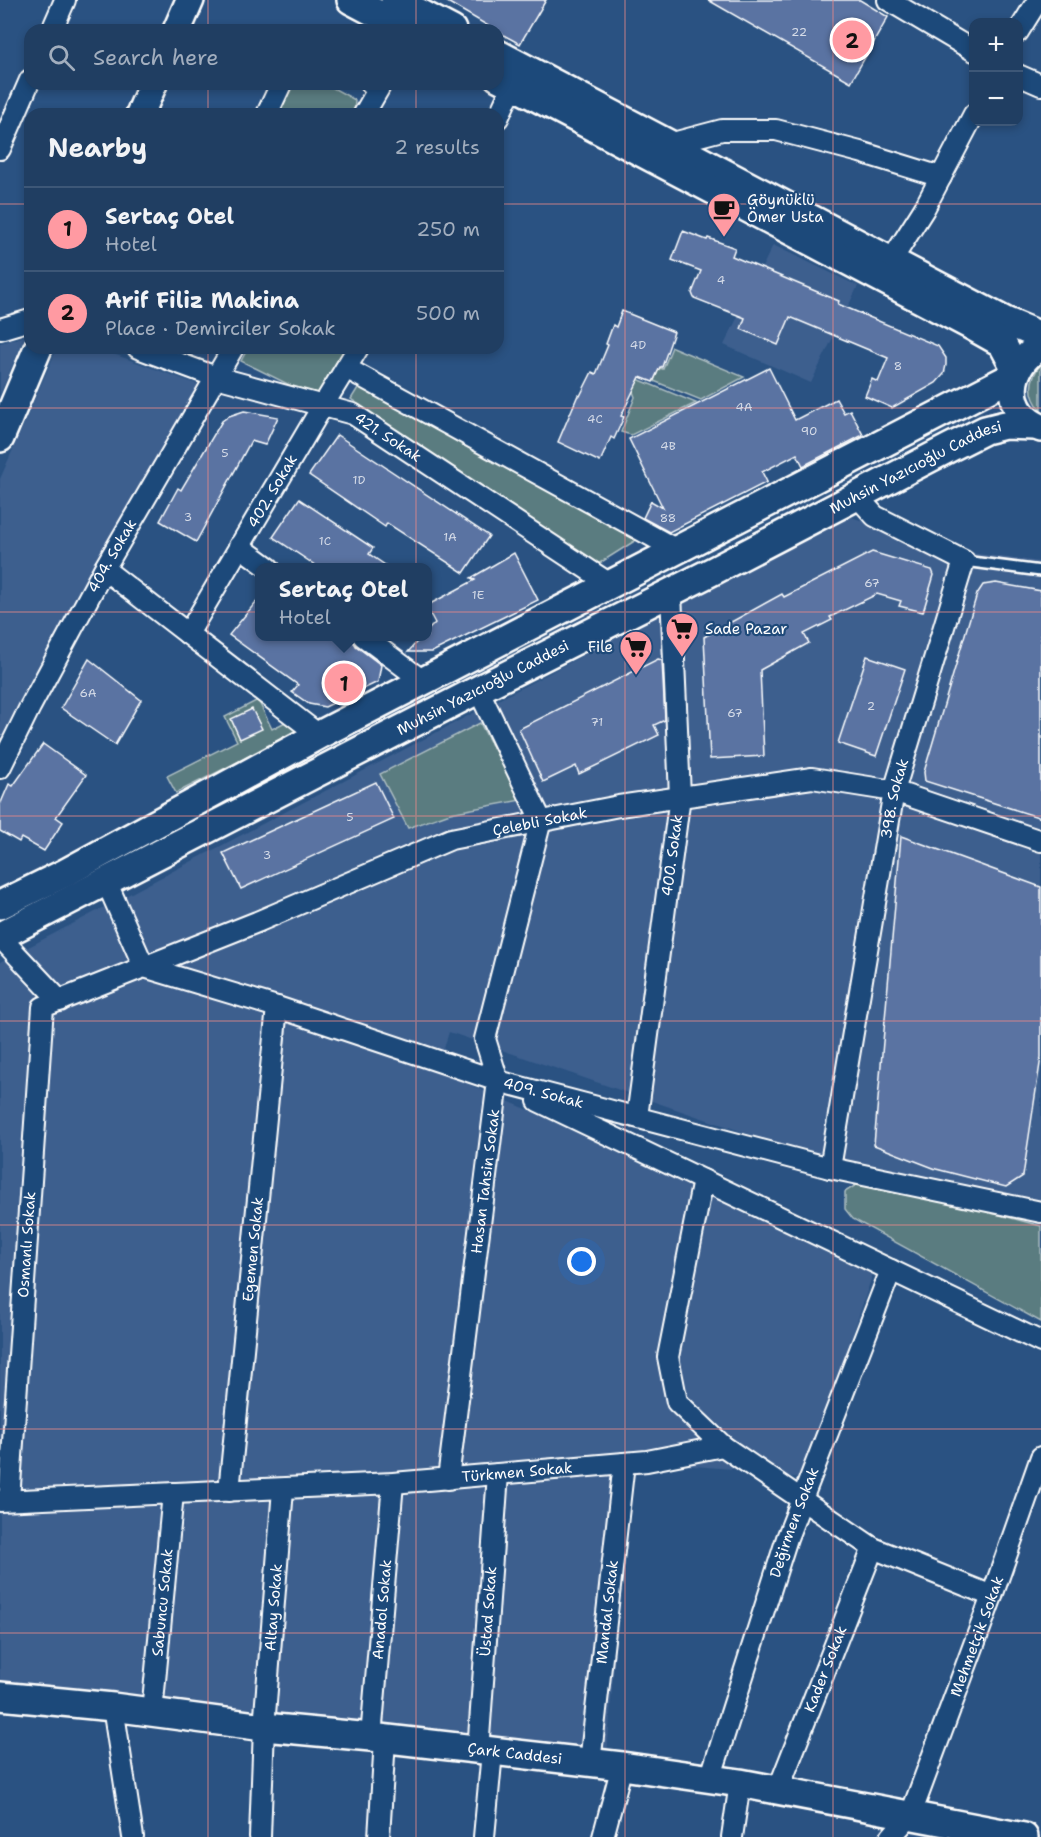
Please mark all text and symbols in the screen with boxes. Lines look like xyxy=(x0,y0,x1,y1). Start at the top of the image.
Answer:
pin: 2 xyxy=(832,18,872,63)
map controls xyxy=(969,18,1023,126)
button: + xyxy=(969,18,1023,72)
search box xyxy=(24,24,504,90)
house number: 22 xyxy=(791,24,807,40)
icon: search xyxy=(45,41,78,74)
text: Search here xyxy=(93,43,219,72)
button: − xyxy=(969,72,1023,126)
text: Nearby xyxy=(48,130,147,165)
text: 2 results xyxy=(394,134,480,160)
place label: Göynüklü Ömer Usta xyxy=(747,190,824,227)
cafe icon: Göynüklü Ömer Usta xyxy=(706,191,742,238)
text: Sertaç Otel xyxy=(105,202,234,231)
text: 1 xyxy=(63,216,72,242)
text: 250 m xyxy=(416,216,480,242)
text: Hotel xyxy=(105,231,157,257)
house number: 4 xyxy=(717,272,725,288)
text: Arif Filiz Makina xyxy=(105,286,299,315)
text: 2 xyxy=(61,300,75,326)
text: 500 m xyxy=(416,300,480,326)
text: Place · Demirciler Sokak xyxy=(105,315,336,341)
house number: 4D xyxy=(630,337,646,353)
house number: 8 xyxy=(894,358,902,374)
house number: 4A xyxy=(735,399,753,415)
street label: 421. Sokak xyxy=(350,408,425,467)
house number: 4C xyxy=(587,411,603,427)
street label: Muhsin Yazıcıoğlu Caddesi xyxy=(826,416,1004,519)
house number: 90 xyxy=(801,423,817,439)
house number: 4B xyxy=(660,438,676,454)
house number: 5 xyxy=(221,445,229,461)
street label: 402. Sokak xyxy=(243,451,302,531)
house number: 1D xyxy=(353,472,366,488)
house number: 3 xyxy=(184,509,192,525)
house number: 88 xyxy=(660,510,676,526)
street label: 404. Sokak xyxy=(83,515,141,596)
house number: 1A xyxy=(443,529,457,545)
house number: 1C xyxy=(319,533,331,549)
popup xyxy=(255,563,432,641)
text: Sertaç Otel xyxy=(279,575,408,604)
house number: 67 xyxy=(864,575,880,591)
house number: 1E xyxy=(472,587,484,603)
text: Hotel xyxy=(279,604,331,630)
supermarket icon: Sade Pazar xyxy=(664,611,700,658)
place label: Sade Pazar xyxy=(705,619,787,639)
supermarket icon: File xyxy=(618,629,654,676)
street label: Muhsin Yazıcıoğlu Caddesi xyxy=(393,635,572,740)
place label: File xyxy=(588,637,613,657)
pin: 1 xyxy=(324,660,364,706)
house number: 6A xyxy=(80,685,97,701)
house number: 2 xyxy=(867,698,875,714)
house number: 67 xyxy=(727,705,743,721)
house number: 71 xyxy=(591,714,603,730)
street label: 398. Sokak xyxy=(876,756,913,840)
street label: Çelebli Sokak xyxy=(491,802,589,841)
house number: 5 xyxy=(346,809,354,825)
street label: 400. Sokak xyxy=(657,813,687,898)
house number: 3 xyxy=(263,847,271,863)
street label: 409. Sokak xyxy=(501,1073,586,1113)
street label: Hasan Tahsin Sokak xyxy=(466,1108,504,1255)
street label: Osmanlı Sokak xyxy=(13,1191,40,1298)
street label: Egemen Sokak xyxy=(238,1196,268,1302)
your location xyxy=(567,1247,596,1276)
street label: Türkmen Sokak xyxy=(461,1458,573,1487)
street label: Değirmen Sokak xyxy=(765,1464,824,1580)
street label: Sabuncu Sokak xyxy=(147,1548,178,1657)
street label: Anadol Sokak xyxy=(368,1559,396,1660)
street label: Mandal Sokak xyxy=(591,1559,623,1665)
street label: Altay Sokak xyxy=(260,1563,287,1652)
street label: Üstad Sokak xyxy=(475,1566,501,1657)
street label: Mehmetçik Sokak xyxy=(945,1573,1008,1700)
street label: Kader Sokak xyxy=(799,1623,852,1715)
street label: Çark Caddesi xyxy=(466,1738,563,1769)

